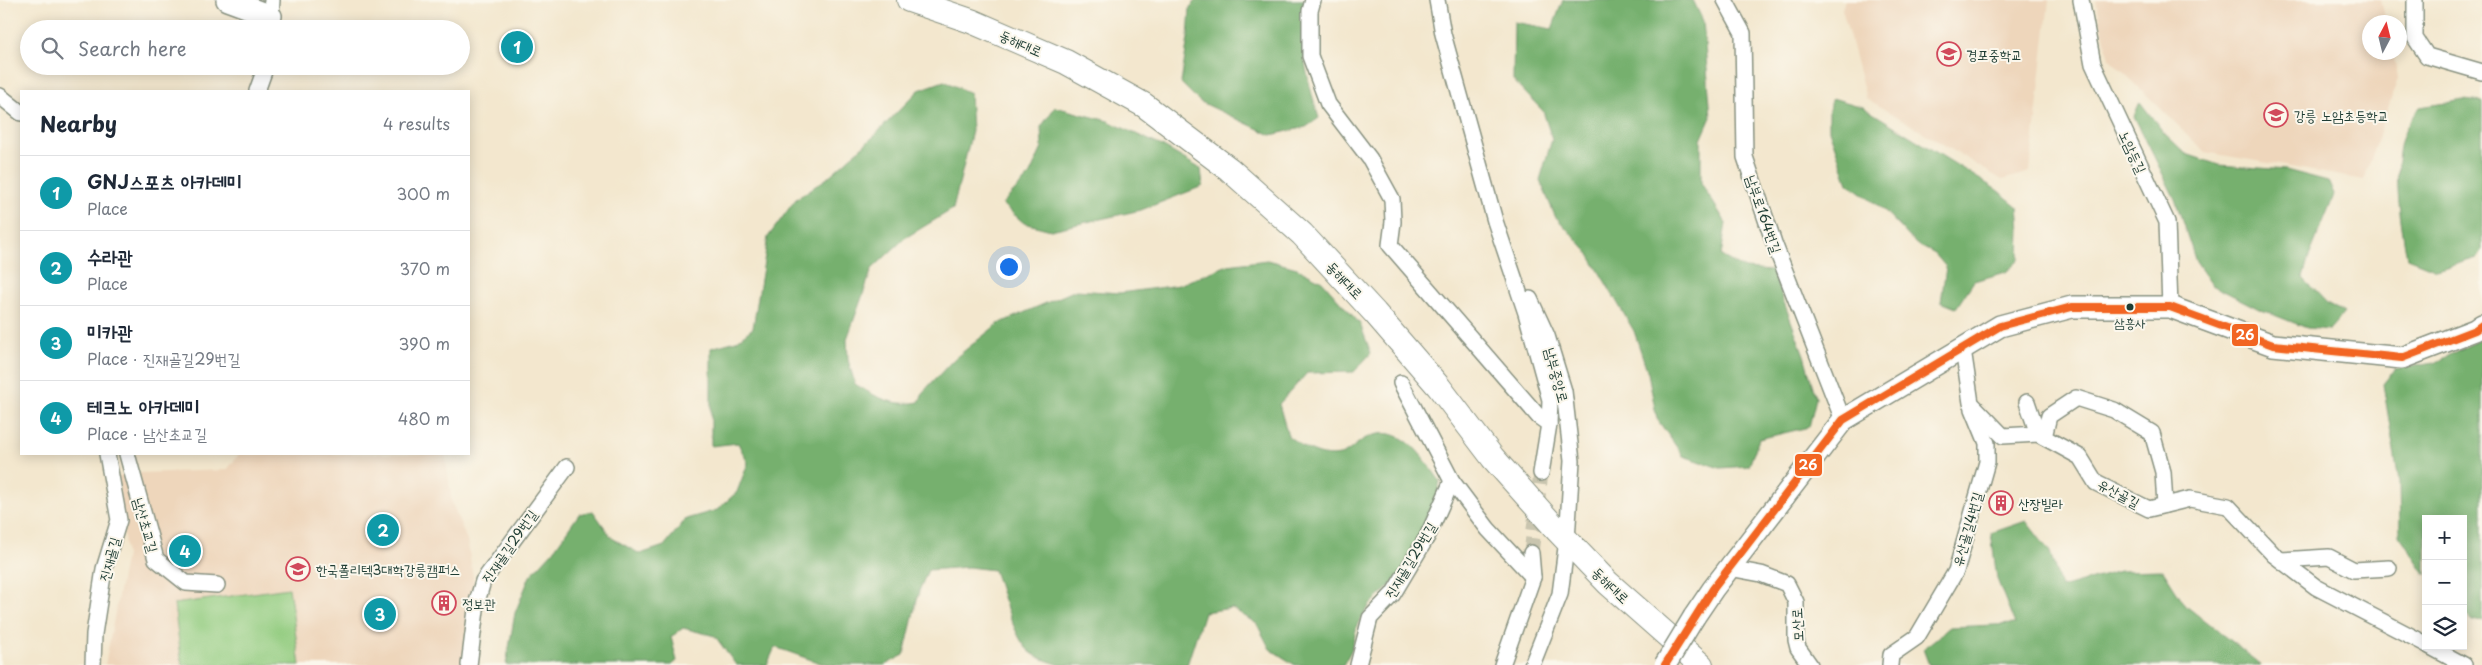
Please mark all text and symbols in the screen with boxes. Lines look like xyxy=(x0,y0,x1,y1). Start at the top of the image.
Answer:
north arrow xyxy=(2362,15,2407,60)
search box xyxy=(20,20,470,75)
street label: 동해대로 xyxy=(996,24,1046,62)
pin: 1 xyxy=(501,28,533,66)
icon: search xyxy=(38,34,66,62)
text: Search here xyxy=(78,34,187,62)
school or university icon: 경포중학교 xyxy=(1936,41,1962,67)
place label: 경포중학교 xyxy=(1966,44,2022,65)
school or university icon: 강릉 노암초등학교 xyxy=(2263,102,2289,128)
place label: 강릉 노암초등학교 xyxy=(2294,105,2389,126)
text: Nearby xyxy=(40,107,117,139)
text: 4 results xyxy=(383,111,450,135)
street label: 노암등길 xyxy=(2114,127,2152,178)
text: GNJ스포츠 아카데미 xyxy=(87,167,242,195)
street label: 남부로164번길 xyxy=(1741,172,1787,257)
text: 1 xyxy=(52,181,60,205)
text: 300 m xyxy=(396,181,450,205)
text: Place xyxy=(87,196,128,220)
text: 수라관 xyxy=(87,242,133,270)
your location xyxy=(996,254,1022,280)
text: 2 xyxy=(50,256,62,280)
text: 370 m xyxy=(400,256,450,280)
street label: 동해대로 xyxy=(1322,256,1368,304)
text: Place xyxy=(87,271,128,295)
marker: 삼흥사 xyxy=(2125,302,2135,312)
place label: 삼흥사 xyxy=(2114,313,2146,332)
text: 미카관 xyxy=(87,317,133,345)
line badge: 26 xyxy=(2231,323,2259,347)
text: 26 xyxy=(2236,324,2254,345)
text: 3 xyxy=(51,331,61,355)
text: 390 m xyxy=(399,331,450,355)
street label: 남부중앙로 xyxy=(1540,345,1574,405)
text: Place · 진재골길29번길 xyxy=(87,346,240,370)
text: 테크노 아카데미 xyxy=(87,392,200,420)
text: 4 xyxy=(51,406,61,430)
text: 480 m xyxy=(398,406,450,430)
text: Place · 남산초교길 xyxy=(87,421,207,445)
line badge: 26 xyxy=(1794,453,1823,477)
text: 26 xyxy=(1799,454,1817,475)
street label: 유산골길 xyxy=(2094,473,2144,513)
street label: 유산골길4번길 xyxy=(1946,488,1988,569)
building icon: 산장빌라 xyxy=(1988,490,2014,516)
place label: 산장빌라 xyxy=(2018,493,2064,514)
street label: 남산초교길 xyxy=(128,495,164,556)
street label: 진재골길29번길 xyxy=(476,504,543,587)
pin: 2 xyxy=(367,511,399,549)
map controls xyxy=(2422,515,2467,650)
button: + xyxy=(2422,515,2467,560)
street label: 진재골길29번길 xyxy=(1379,517,1441,602)
pin: 4 xyxy=(169,532,201,570)
street label: 진재골길 xyxy=(93,534,125,583)
school or university icon: 한국폴리텍3대학강릉캠퍼스 xyxy=(285,556,311,582)
place label: 한국폴리텍3대학강릉캠퍼스 xyxy=(316,559,460,580)
button: − xyxy=(2422,560,2467,605)
street label: 동해대로 xyxy=(1587,562,1635,608)
building icon: 정보관 xyxy=(431,590,457,616)
place label: 정보관 xyxy=(462,593,496,614)
pin: 3 xyxy=(364,595,396,633)
button: layers xyxy=(2422,605,2467,650)
street label: 모산로 xyxy=(1786,608,1808,642)

